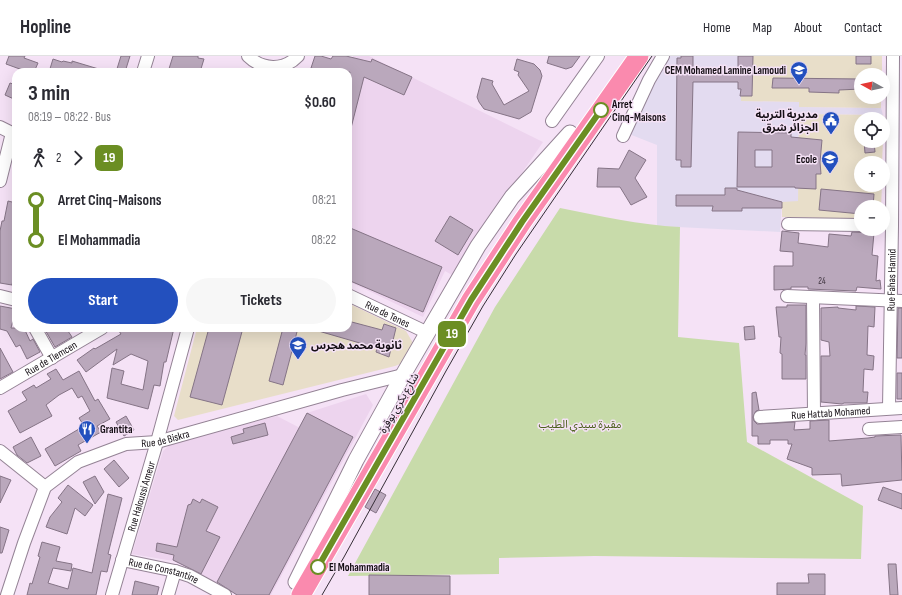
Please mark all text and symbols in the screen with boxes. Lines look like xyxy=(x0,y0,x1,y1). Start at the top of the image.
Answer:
text: Hopline xyxy=(20,16,71,39)
text: Home xyxy=(703,19,731,36)
text: Map xyxy=(753,19,772,36)
text: About xyxy=(794,19,822,36)
text: Contact xyxy=(844,19,882,36)
school or university icon: CEM Mohamed Lamine Lamoudi xyxy=(789,60,809,85)
place label: CEM Mohamed Lamine Lamoudi xyxy=(665,64,786,77)
north arrow xyxy=(854,68,890,104)
map controls xyxy=(854,68,890,236)
text: 3 min xyxy=(28,80,70,107)
text: $0.60 xyxy=(304,93,336,112)
place label: Arret Cinq-Maisons xyxy=(611,98,666,124)
marker: Arret Cinq-Maisons xyxy=(593,102,609,118)
place label: مديرية التربية الجزائر شرق xyxy=(755,108,818,134)
text: 08:19 – 08:22 · Bus xyxy=(28,109,111,125)
public building icon: مديرية التربية الجزائر شرق xyxy=(821,110,841,135)
button: locate xyxy=(854,112,890,148)
icon: walk xyxy=(28,147,50,169)
icon: forward xyxy=(67,147,89,169)
text: 19 xyxy=(103,149,115,166)
school or university icon: Ecole xyxy=(820,149,840,174)
text: 2 xyxy=(56,150,61,166)
place label: Ecole xyxy=(796,153,817,166)
button: + xyxy=(854,156,890,192)
text: Arret Cinq-Maisons xyxy=(58,191,162,210)
text: 08:21 xyxy=(312,192,336,208)
button: − xyxy=(854,200,890,236)
text: El Mohammadia xyxy=(58,231,140,250)
text: 08:22 xyxy=(311,232,336,248)
street label: Rue Fahas Hamid xyxy=(884,248,898,311)
house number: 24 xyxy=(818,276,826,287)
button: Start xyxy=(28,278,178,324)
button: Tickets xyxy=(186,278,336,324)
street label: Rue de Tenes xyxy=(363,298,412,330)
line badge: 19 xyxy=(434,321,470,347)
text: 19 xyxy=(446,325,458,342)
school or university icon: ثانوية محمد هجرس xyxy=(288,335,308,360)
street label: Rue de Tlemcen xyxy=(23,338,79,378)
place label: ثانوية محمد هجرس xyxy=(311,339,402,352)
street label: شارع بكري بوقرة xyxy=(376,370,424,437)
street label: Rue Hattab Mohamed xyxy=(791,403,871,421)
park label: مقبرة سيدي الطيب xyxy=(538,418,622,433)
restaurant icon: Grantita xyxy=(77,419,97,444)
place label: Grantita xyxy=(100,423,133,436)
street label: Rue de Biskra xyxy=(141,427,191,450)
street label: Rue Haloussi Ameur xyxy=(125,459,158,533)
street label: Rue de Constantine xyxy=(127,555,201,586)
marker: El Mohammadia xyxy=(310,559,326,575)
place label: El Mohammadia xyxy=(329,561,390,574)

